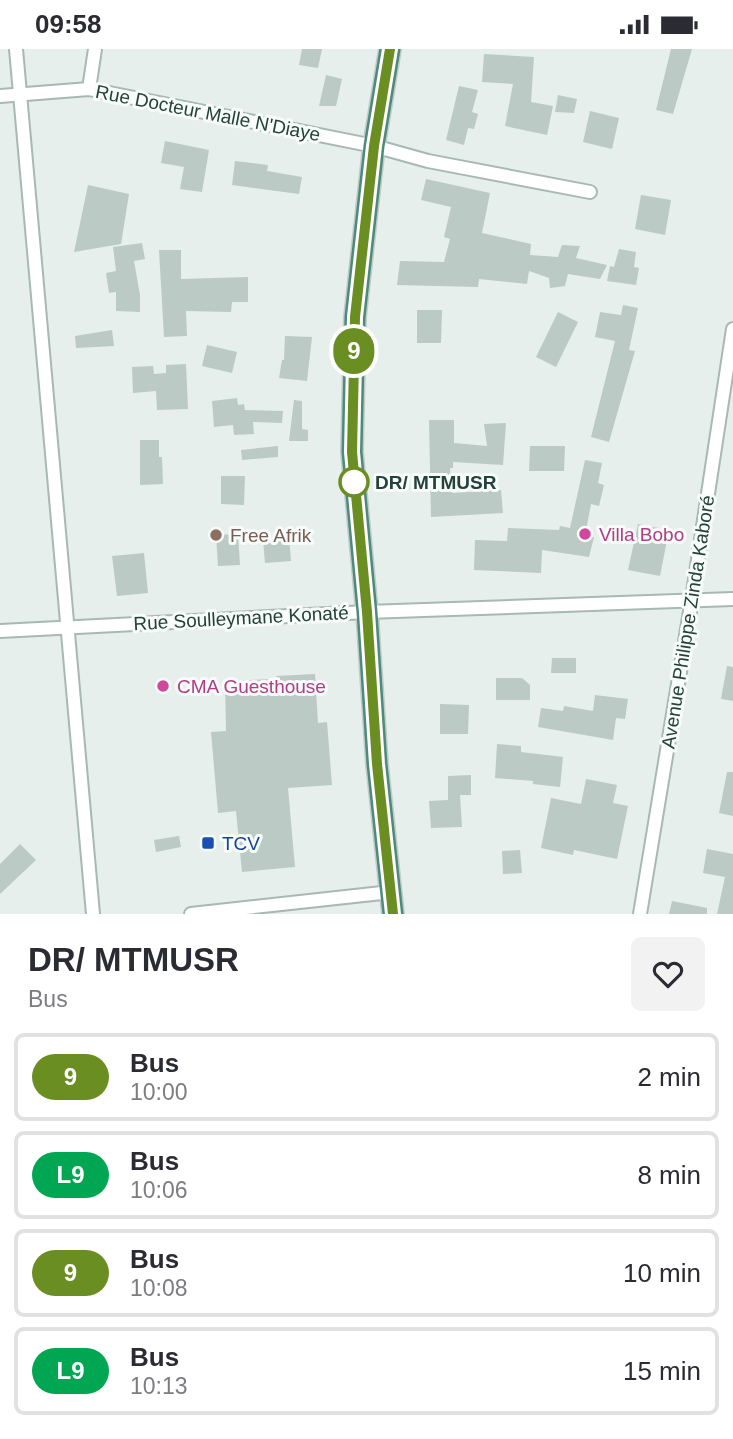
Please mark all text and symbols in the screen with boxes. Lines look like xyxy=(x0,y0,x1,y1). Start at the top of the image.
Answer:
text: 09:58 xyxy=(35,9,102,39)
street label: Rue Docteur Malle N'Diaye xyxy=(94,81,322,145)
line badge: 9 xyxy=(331,328,377,374)
text: 9 xyxy=(347,337,361,364)
marker: DR/ MTMUSR xyxy=(339,467,369,497)
place label: DR/ MTMUSR xyxy=(375,472,497,493)
street label: Avenue Philippe Zinda Kaboré xyxy=(658,494,718,750)
place label: Villa Bobo xyxy=(599,524,684,545)
place label: Free Afrik xyxy=(230,525,312,546)
marker: Villa Bobo xyxy=(577,526,593,542)
marker: Free Afrik xyxy=(208,527,224,543)
street label: Rue Soulleymane Konaté xyxy=(133,602,349,634)
place label: CMA Guesthouse xyxy=(177,676,326,697)
marker: CMA Guesthouse xyxy=(155,678,171,694)
place label: TCV xyxy=(222,833,260,854)
marker: TCV xyxy=(200,835,216,851)
button: heart xyxy=(631,937,705,1011)
text: DR/ MTMUSR xyxy=(28,941,239,978)
text: Bus xyxy=(28,986,68,1012)
text: Bus xyxy=(130,1048,179,1078)
text: 2 min xyxy=(637,1062,701,1092)
text: 9 xyxy=(64,1063,77,1090)
text: 10:00 xyxy=(130,1079,188,1105)
text: Bus xyxy=(130,1146,179,1176)
text: 8 min xyxy=(637,1160,701,1190)
text: L9 xyxy=(56,1161,85,1188)
text: 10:06 xyxy=(130,1177,188,1203)
text: Bus xyxy=(130,1244,179,1274)
text: 10 min xyxy=(623,1258,701,1288)
text: 9 xyxy=(64,1259,77,1286)
text: 10:08 xyxy=(130,1275,188,1301)
text: Bus xyxy=(130,1342,179,1372)
text: 15 min xyxy=(623,1356,701,1386)
text: L9 xyxy=(56,1357,85,1384)
text: 10:13 xyxy=(130,1373,188,1399)

